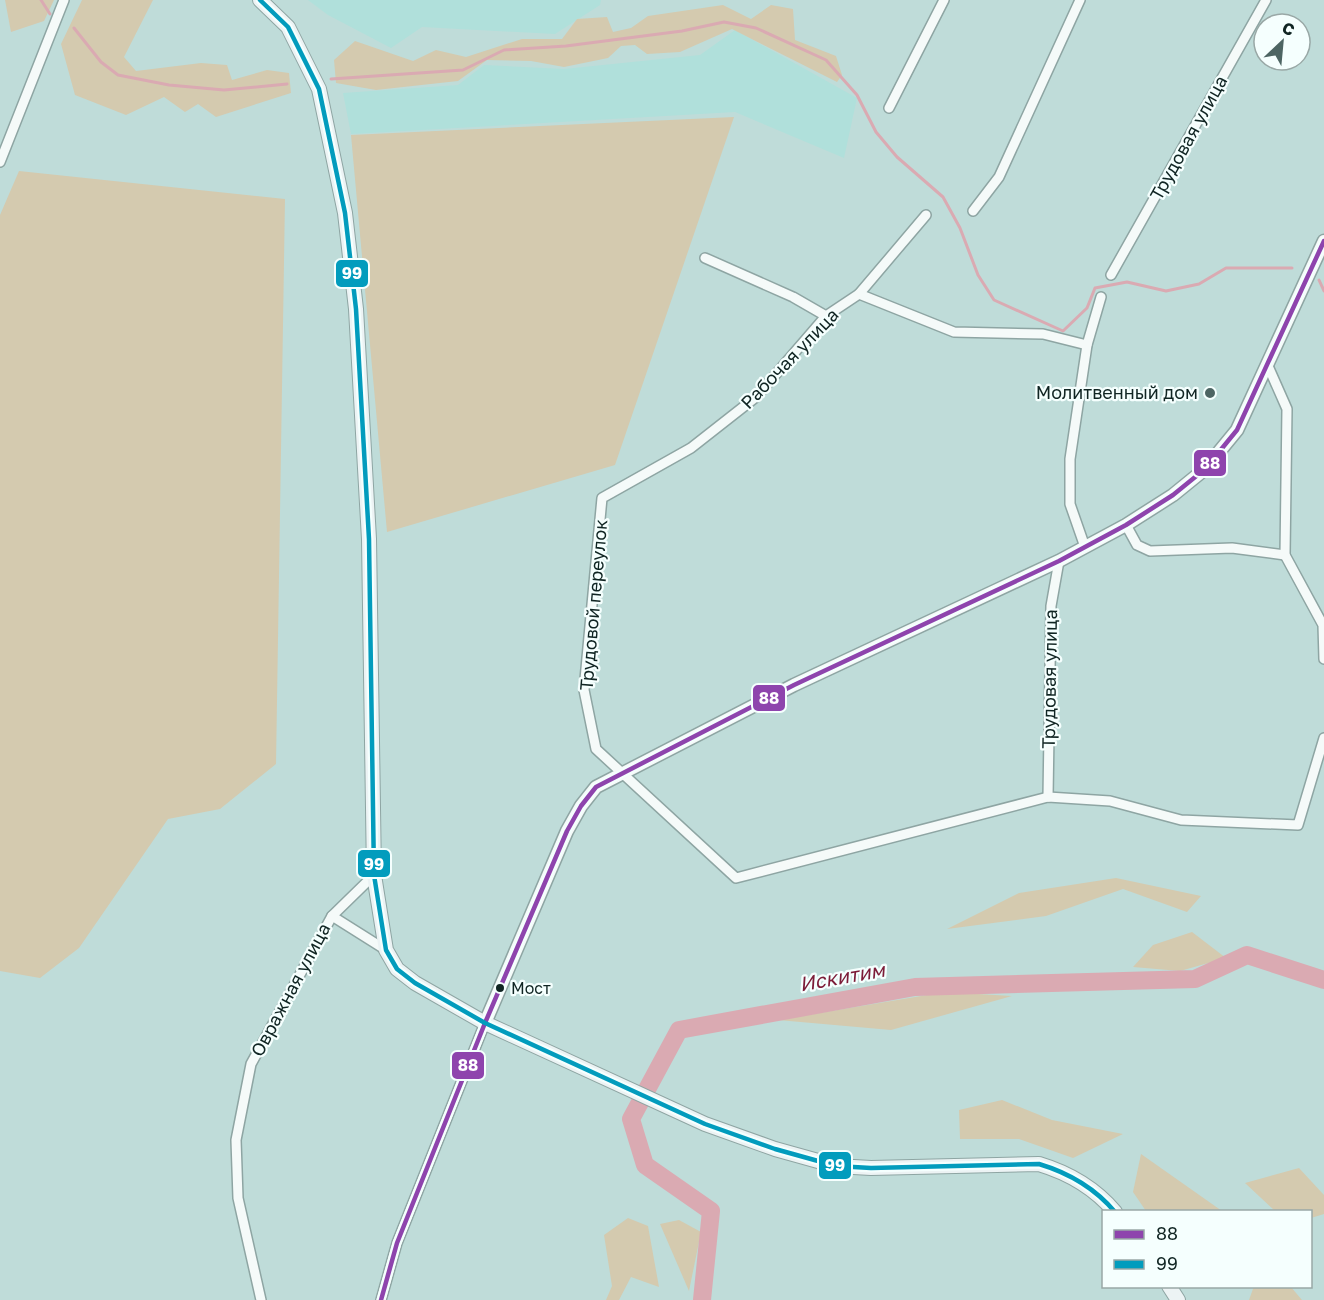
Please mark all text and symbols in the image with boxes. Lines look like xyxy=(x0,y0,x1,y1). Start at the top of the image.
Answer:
north arrow xyxy=(1252,12,1312,72)
text: С xyxy=(1279,17,1298,40)
street label: Трудовая улица xyxy=(1145,71,1232,204)
line badge: 99 xyxy=(335,259,369,288)
text: 99 xyxy=(342,263,362,283)
street label: Рабочая улица xyxy=(736,303,843,413)
place label: Молитвенный дом xyxy=(1036,381,1198,403)
marker: Молитвенный дом xyxy=(1203,386,1217,400)
line badge: 88 xyxy=(1193,449,1227,477)
text: 88 xyxy=(1200,453,1220,473)
street label: Трудовой переулок xyxy=(575,518,611,691)
street label: Трудовая улица xyxy=(1037,609,1061,749)
line badge: 88 xyxy=(752,684,786,712)
text: 88 xyxy=(759,688,779,708)
line badge: 99 xyxy=(357,849,391,878)
text: 99 xyxy=(364,854,384,874)
street label: Овражная улица xyxy=(246,919,335,1060)
water label: Искитим xyxy=(797,956,888,995)
place label: Мост xyxy=(511,978,551,998)
marker: Мост xyxy=(494,982,506,994)
line badge: 88 xyxy=(451,1051,485,1080)
text: 88 xyxy=(458,1055,478,1075)
line badge: 99 xyxy=(818,1151,852,1180)
text: 99 xyxy=(825,1155,845,1175)
legend xyxy=(1102,1210,1312,1288)
text: 88 xyxy=(1156,1222,1178,1244)
text: 99 xyxy=(1156,1252,1178,1274)

